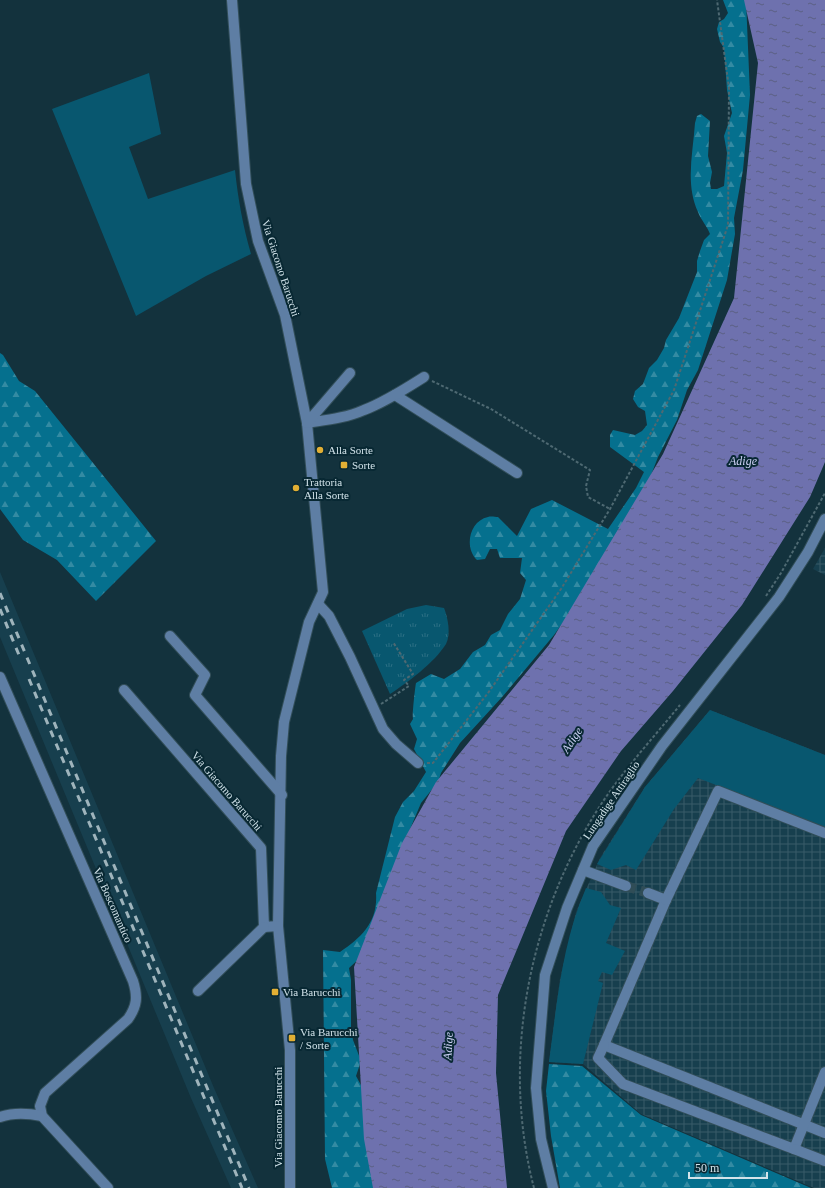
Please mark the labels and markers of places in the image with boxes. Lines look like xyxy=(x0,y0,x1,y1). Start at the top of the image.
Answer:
place label: Alla Sorte xyxy=(328,444,373,456)
marker: Alla Sorte xyxy=(315,445,325,455)
place label: Sorte xyxy=(352,459,375,471)
marker: Sorte xyxy=(339,460,349,470)
place label: Trattoria Alla Sorte xyxy=(304,476,349,501)
marker: Trattoria Alla Sorte xyxy=(291,483,301,493)
place label: Via Barucchi xyxy=(283,986,341,998)
marker: Via Barucchi xyxy=(270,987,280,997)
place label: Via Barucchi / Sorte xyxy=(300,1026,358,1051)
marker: Via Barucchi / Sorte xyxy=(287,1033,297,1043)

